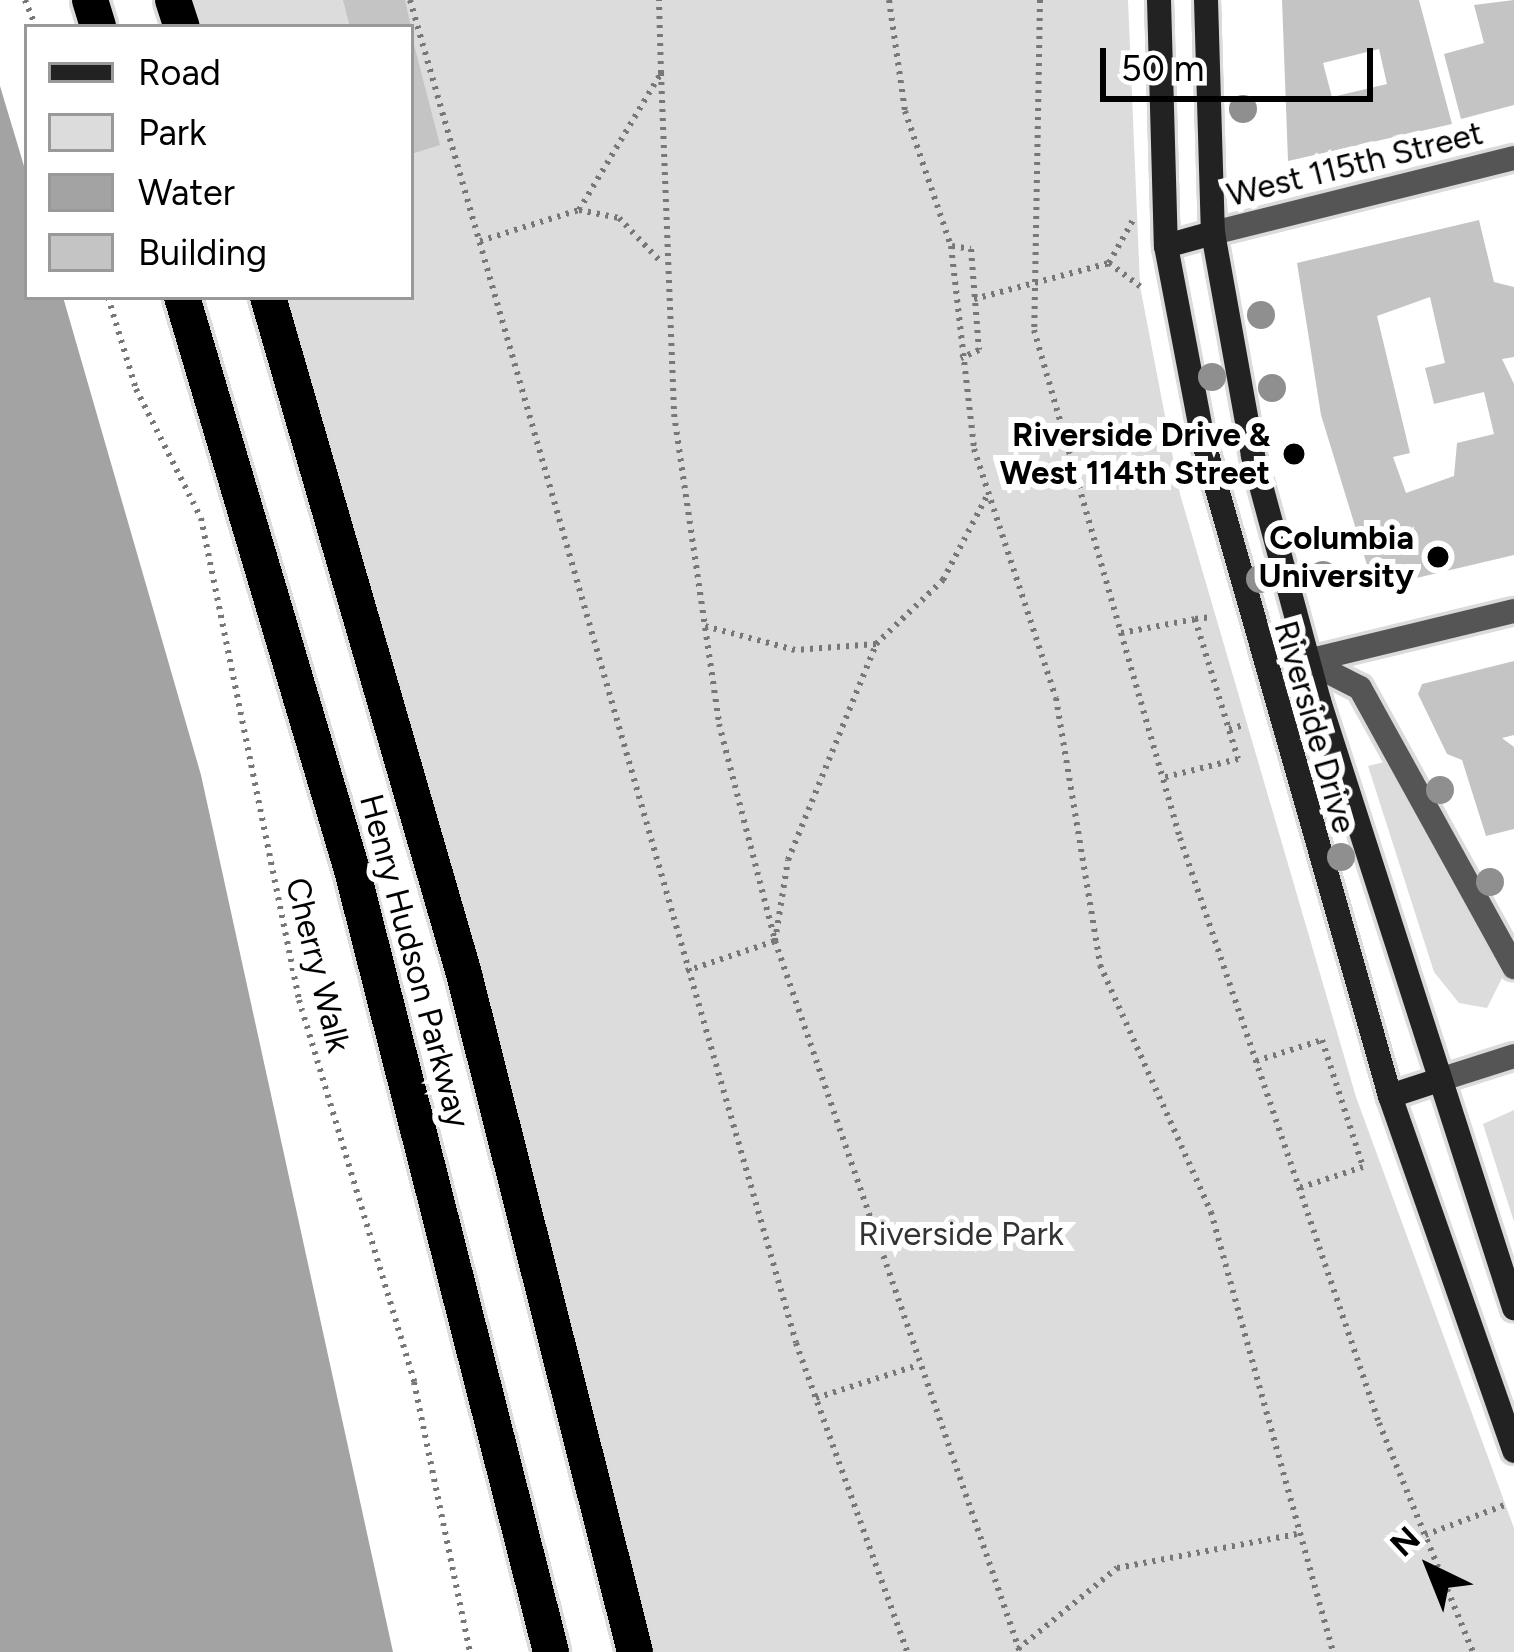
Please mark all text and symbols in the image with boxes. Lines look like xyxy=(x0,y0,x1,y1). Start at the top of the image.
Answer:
legend xyxy=(24,24,414,300)
scale bar xyxy=(1106,24,1379,98)
text: 50 m xyxy=(1121,47,1204,90)
text: Road xyxy=(138,51,221,94)
text: Park xyxy=(138,111,206,154)
street label: West 115th Street xyxy=(1223,113,1487,215)
text: Water xyxy=(138,171,235,214)
text: Building xyxy=(138,231,267,274)
place label: Riverside Drive & West 114th Street xyxy=(1000,415,1270,493)
marker: Riverside Drive & West 114th Street xyxy=(1281,441,1307,467)
place label: Columbia University xyxy=(1258,518,1414,596)
marker: Columbia University xyxy=(1425,544,1451,570)
street label: Riverside Drive xyxy=(1266,616,1364,838)
street label: Henry Hudson Parkway xyxy=(351,790,479,1132)
street label: Cherry Walk xyxy=(277,874,359,1056)
park label: Riverside Park xyxy=(858,1214,1064,1254)
north arrow xyxy=(1370,1508,1490,1628)
text: N xyxy=(1382,1518,1428,1564)

